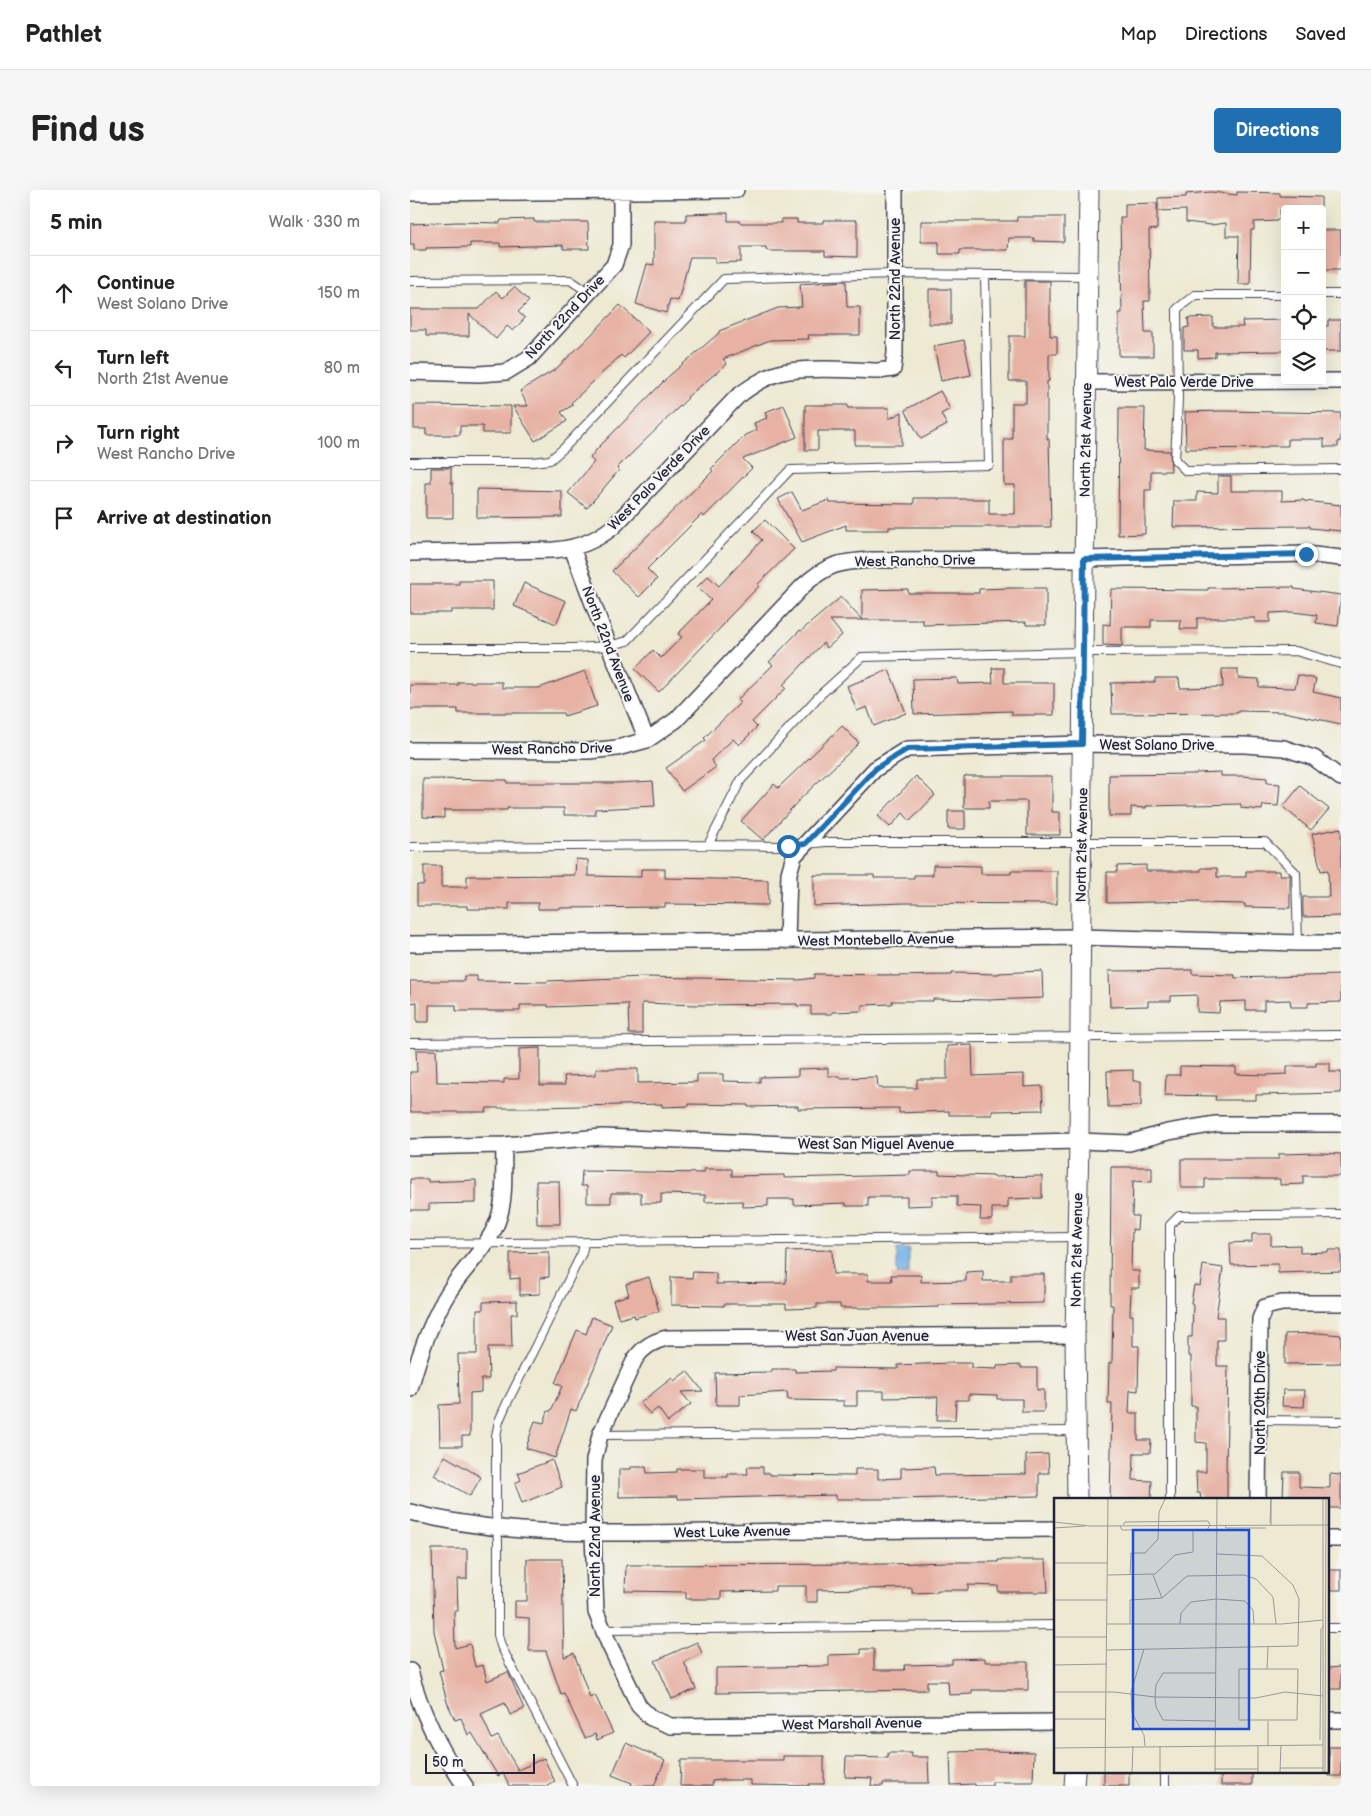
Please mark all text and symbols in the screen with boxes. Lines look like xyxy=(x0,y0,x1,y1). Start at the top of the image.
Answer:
text: Pathlet xyxy=(25,20,102,49)
text: Map xyxy=(1121,24,1157,45)
text: Directions xyxy=(1185,24,1267,45)
text: Saved xyxy=(1295,24,1346,45)
button: Directions xyxy=(1214,108,1341,153)
text: Find us xyxy=(30,109,145,152)
map controls xyxy=(1281,205,1326,385)
button: + xyxy=(1281,205,1326,250)
text: 5 min xyxy=(50,210,103,235)
text: Walk · 330 m xyxy=(269,213,360,232)
street label: North 22nd Avenue xyxy=(887,218,904,340)
button: − xyxy=(1281,250,1326,295)
street label: North 22nd Drive xyxy=(522,271,608,363)
text: Continue xyxy=(97,272,175,295)
icon: ahead xyxy=(50,279,78,307)
text: 150 m xyxy=(318,284,360,303)
text: West Solano Drive xyxy=(97,295,228,314)
button: locate xyxy=(1281,295,1326,340)
button: layers xyxy=(1281,340,1326,385)
text: Turn left xyxy=(97,347,169,370)
icon: left xyxy=(50,354,78,382)
text: 80 m xyxy=(324,359,360,378)
text: North 21st Avenue xyxy=(97,370,228,389)
street label: West Palo Verde Drive xyxy=(1114,374,1254,391)
street label: North 21st Avenue xyxy=(1076,382,1096,498)
text: Turn right xyxy=(97,422,180,445)
street label: West Palo Verde Drive xyxy=(604,422,714,534)
icon: right xyxy=(50,429,78,457)
text: 100 m xyxy=(317,434,360,453)
text: West Rancho Drive xyxy=(97,445,235,464)
icon: arrive xyxy=(50,504,78,532)
text: Arrive at destination xyxy=(97,507,272,530)
route end xyxy=(1295,543,1318,566)
street label: West Rancho Drive xyxy=(854,551,976,571)
street label: North 22nd Avenue xyxy=(578,584,638,704)
street label: West Solano Drive xyxy=(1100,737,1214,754)
street label: West Rancho Drive xyxy=(491,739,613,759)
street label: North 21st Avenue xyxy=(1072,787,1092,903)
route start xyxy=(777,835,800,858)
street label: West Montebello Avenue xyxy=(798,930,954,950)
street label: West San Miguel Avenue xyxy=(798,1136,954,1153)
street label: North 21st Avenue xyxy=(1067,1192,1087,1308)
street label: West San Juan Avenue xyxy=(785,1328,929,1345)
street label: North 20th Drive xyxy=(1252,1351,1269,1455)
street label: North 22nd Avenue xyxy=(587,1475,604,1597)
inset map xyxy=(1054,1498,1328,1774)
street label: West Luke Avenue xyxy=(673,1522,791,1542)
street label: West Marshall Avenue xyxy=(782,1714,922,1734)
scale bar xyxy=(425,1751,535,1774)
text: 50 m xyxy=(432,1754,464,1771)

